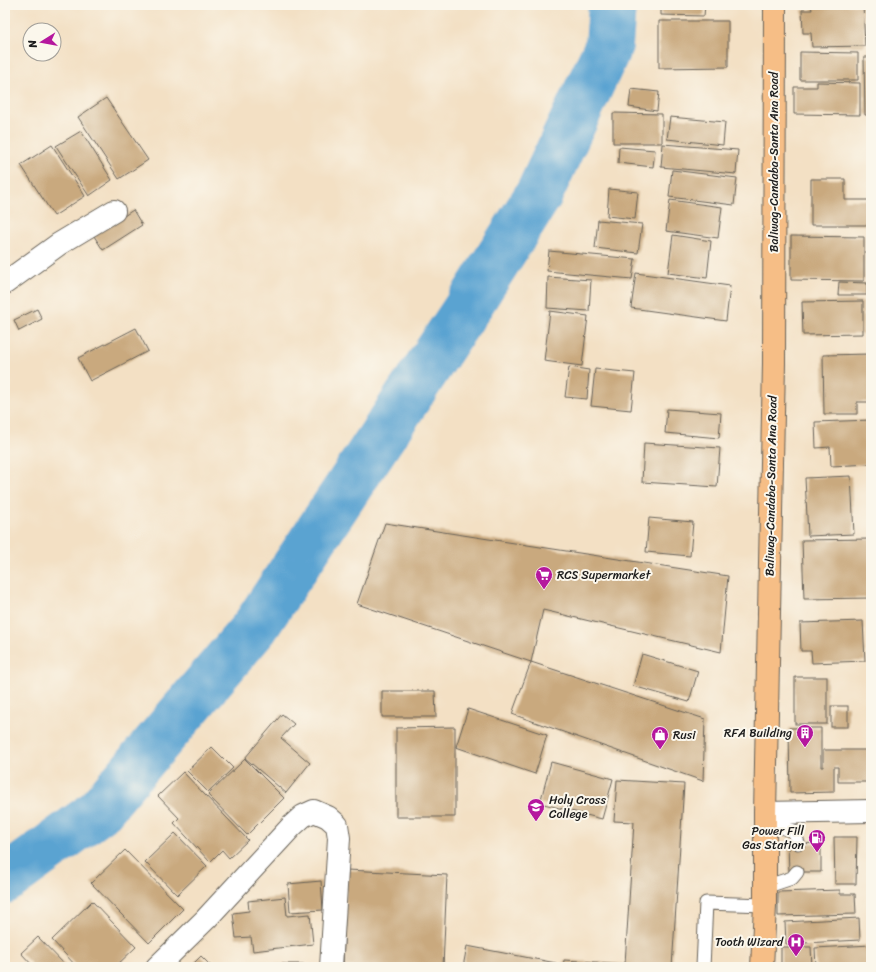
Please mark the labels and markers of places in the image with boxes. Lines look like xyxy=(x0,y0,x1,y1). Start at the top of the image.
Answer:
place label: RCS Supermarket xyxy=(557,564,651,586)
supermarket icon: RCS Supermarket xyxy=(534,565,554,590)
place label: RFA Building xyxy=(724,722,792,744)
building icon: RFA Building xyxy=(795,723,815,748)
place label: Rusi xyxy=(673,724,696,746)
shop icon: Rusi xyxy=(650,725,670,750)
place label: Holy Cross College xyxy=(549,789,606,825)
school or university icon: Holy Cross College xyxy=(526,797,546,822)
place label: Power Fill Gas Station xyxy=(742,820,805,856)
fuel station icon: Power Fill Gas Station xyxy=(807,828,827,853)
place label: Tooth Wizard xyxy=(715,931,784,953)
hospital icon: Tooth Wizard xyxy=(786,932,806,957)

